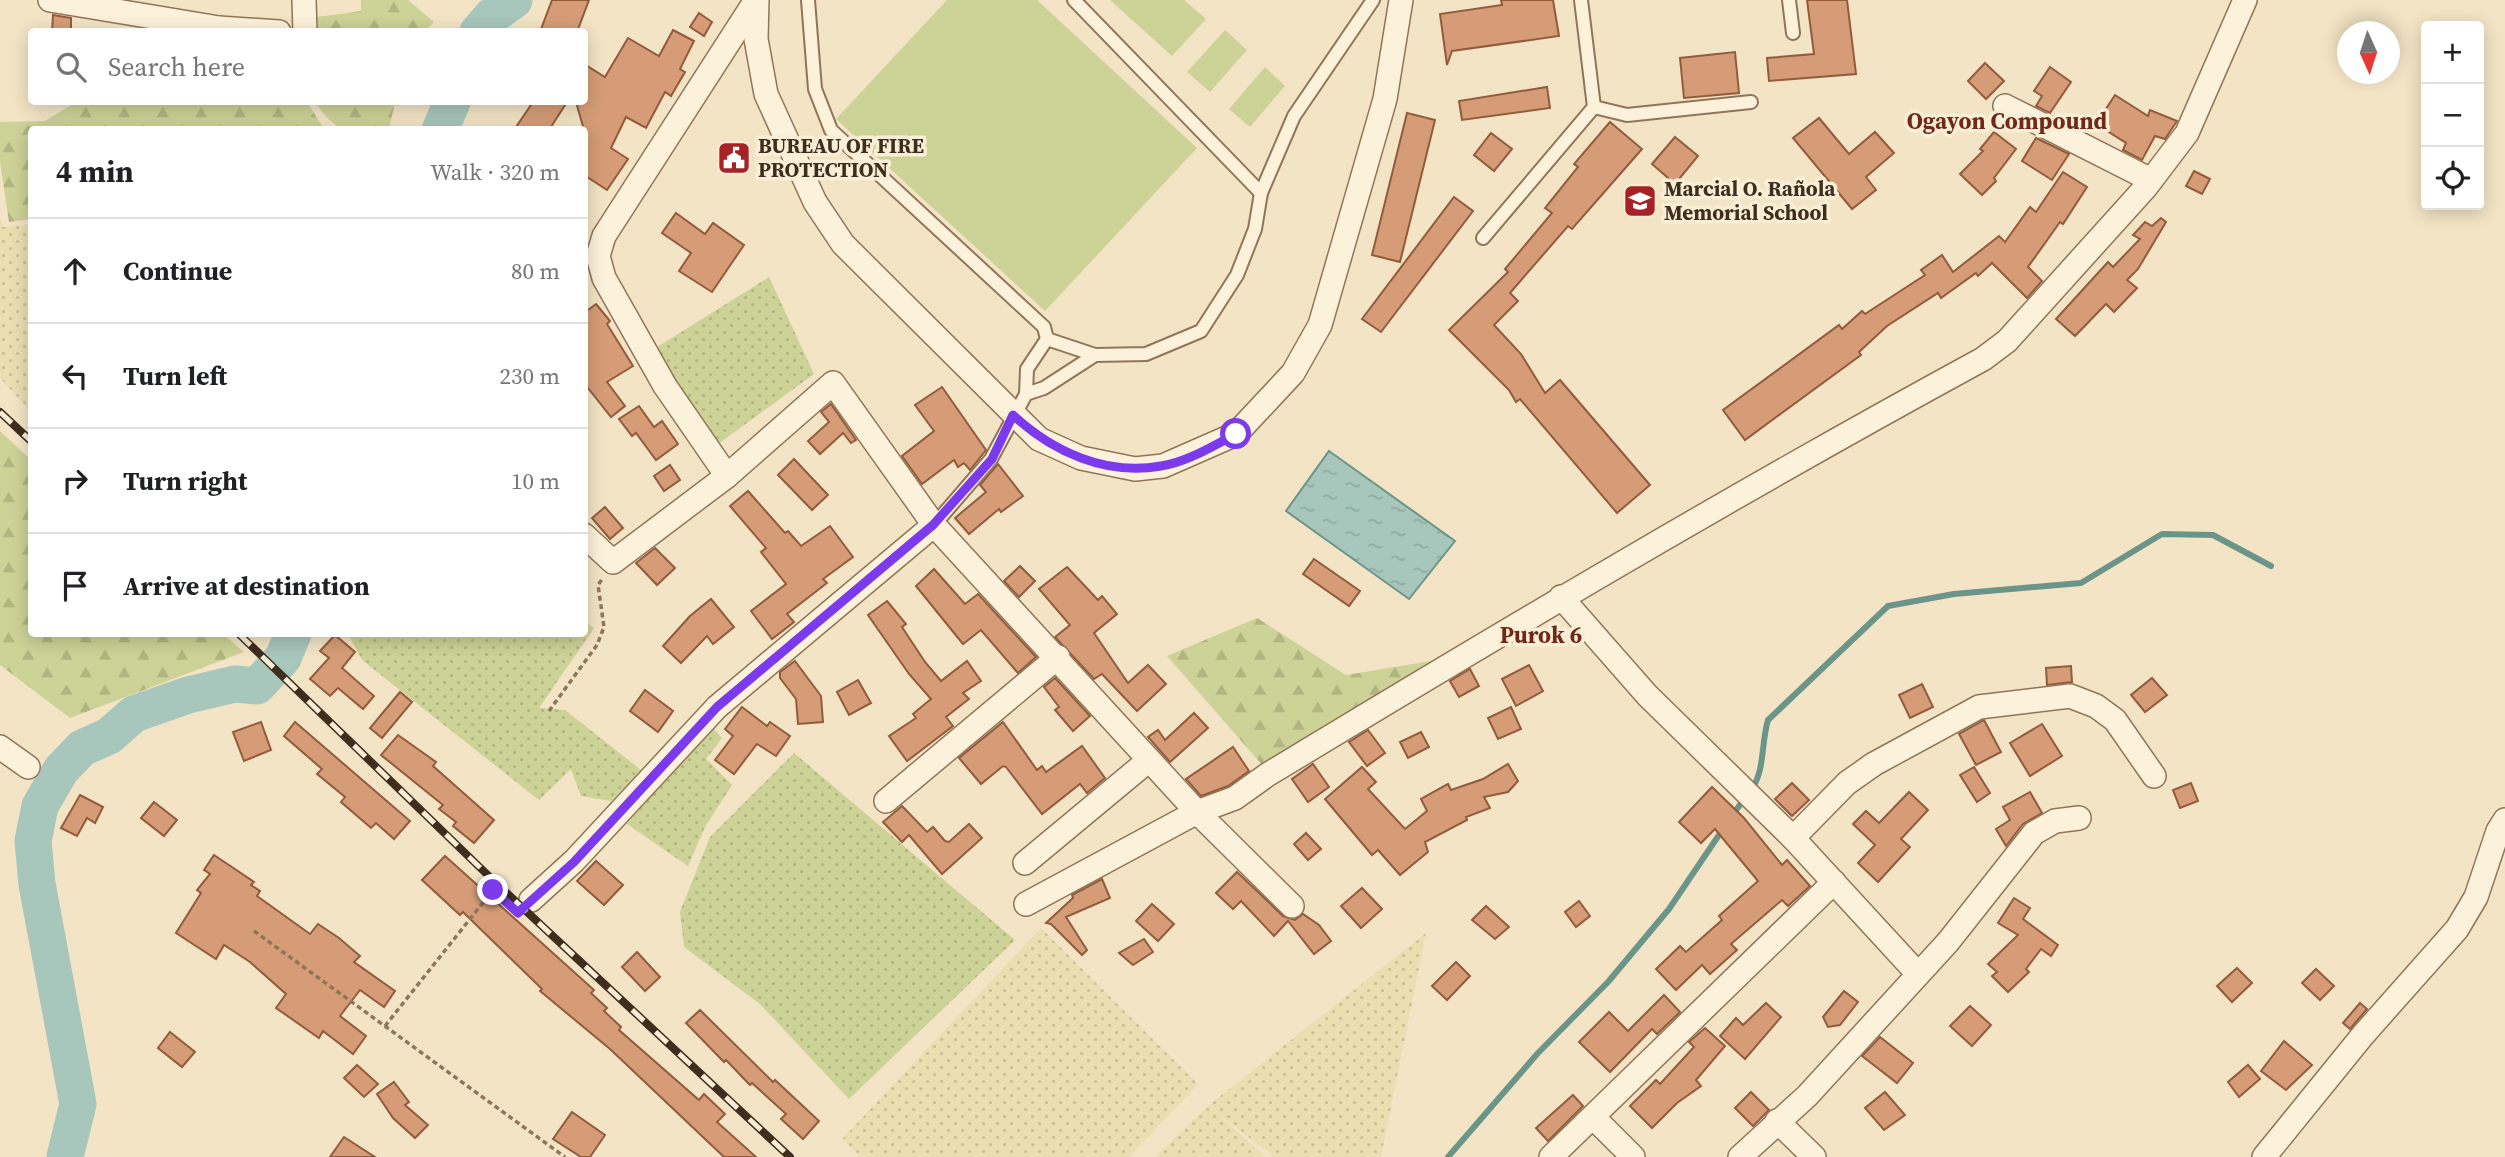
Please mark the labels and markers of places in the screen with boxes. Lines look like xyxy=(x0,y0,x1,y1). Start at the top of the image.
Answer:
place label: BUREAU OF FIRE PROTECTION xyxy=(758,131,924,184)
public building icon: BUREAU OF FIRE PROTECTION xyxy=(715,139,753,177)
place label: Marcial O. Rañola Memorial School xyxy=(1664,174,1836,227)
school or university icon: Marcial O. Rañola Memorial School xyxy=(1621,182,1659,220)

